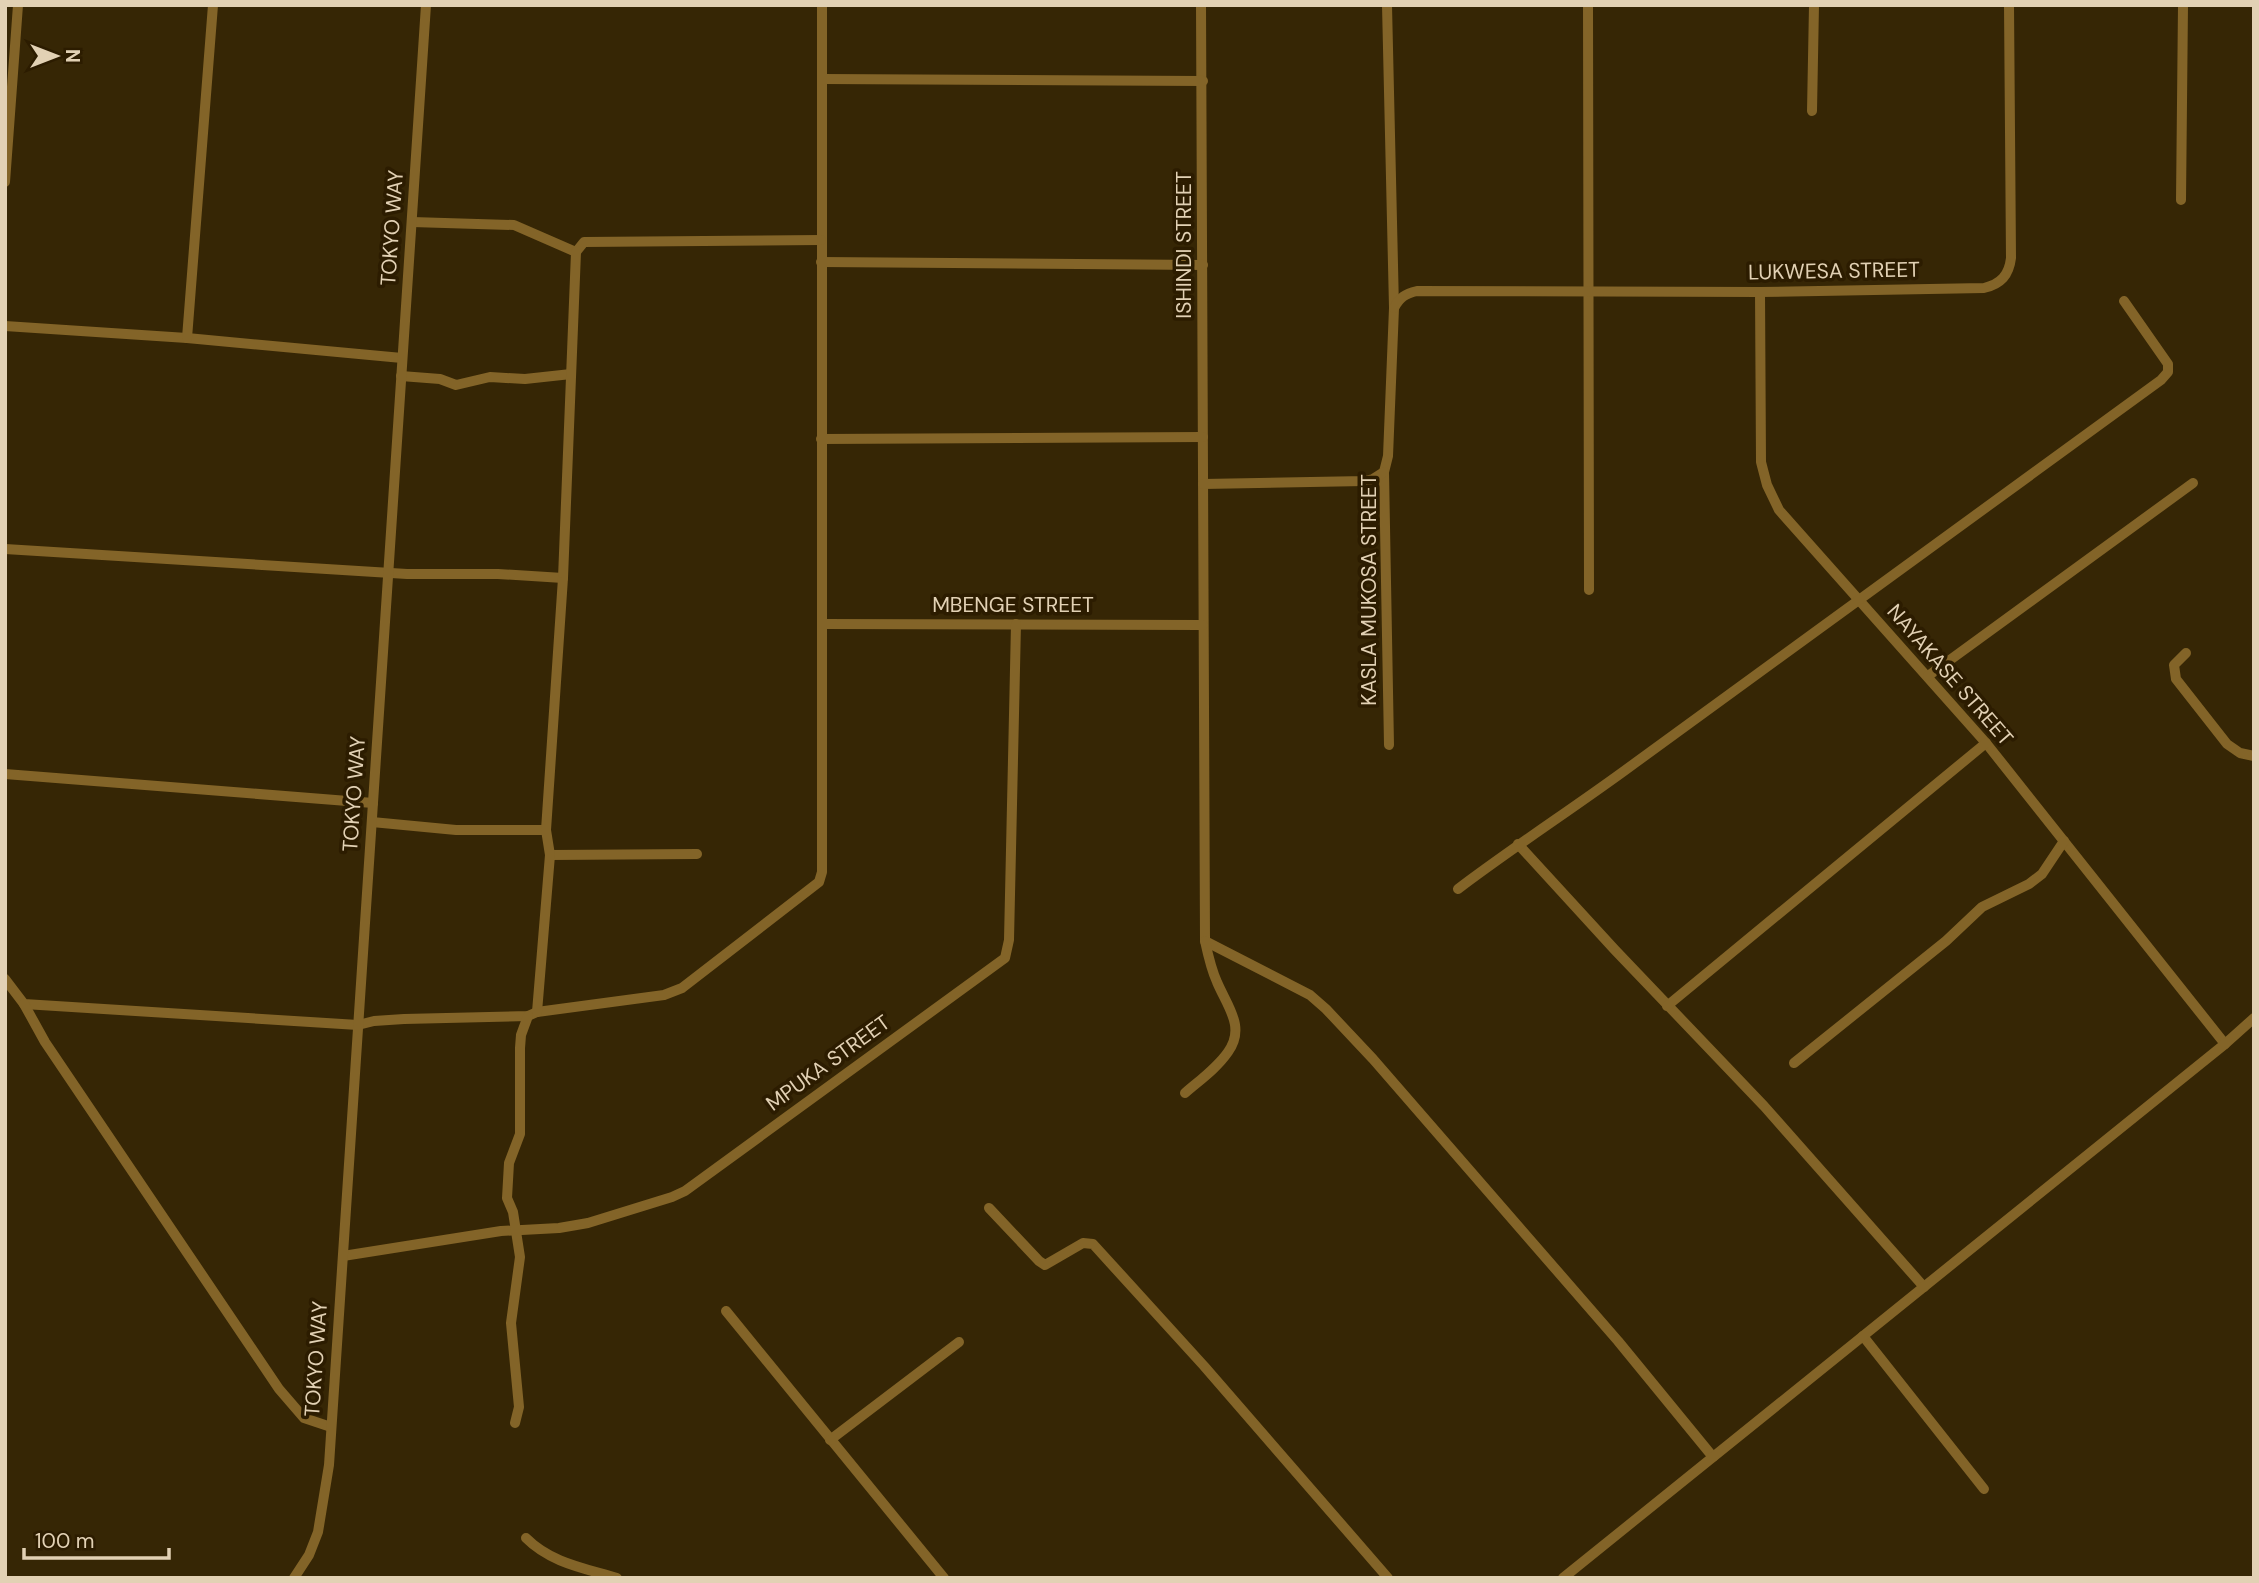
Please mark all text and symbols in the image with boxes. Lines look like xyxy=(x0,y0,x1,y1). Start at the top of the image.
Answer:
north arrow xyxy=(21,21,91,91)
text: N xyxy=(60,49,85,63)
street label: TOKYO WAY xyxy=(374,169,410,287)
street label: ISHINDI STREET xyxy=(1170,171,1198,319)
street label: LUKWESA STREET xyxy=(1748,255,1920,286)
street label: KASLA MUKOSA STREET xyxy=(1355,474,1383,706)
street label: MBENGE STREET xyxy=(932,591,1094,619)
street label: NAYAKASE STREET xyxy=(1881,598,2019,752)
street label: TOKYO WAY xyxy=(336,735,372,853)
street label: MPUKA STREET xyxy=(760,1008,896,1118)
street label: TOKYO WAY xyxy=(298,1300,334,1418)
scale bar xyxy=(24,1516,170,1560)
text: 100 m xyxy=(35,1527,95,1555)

